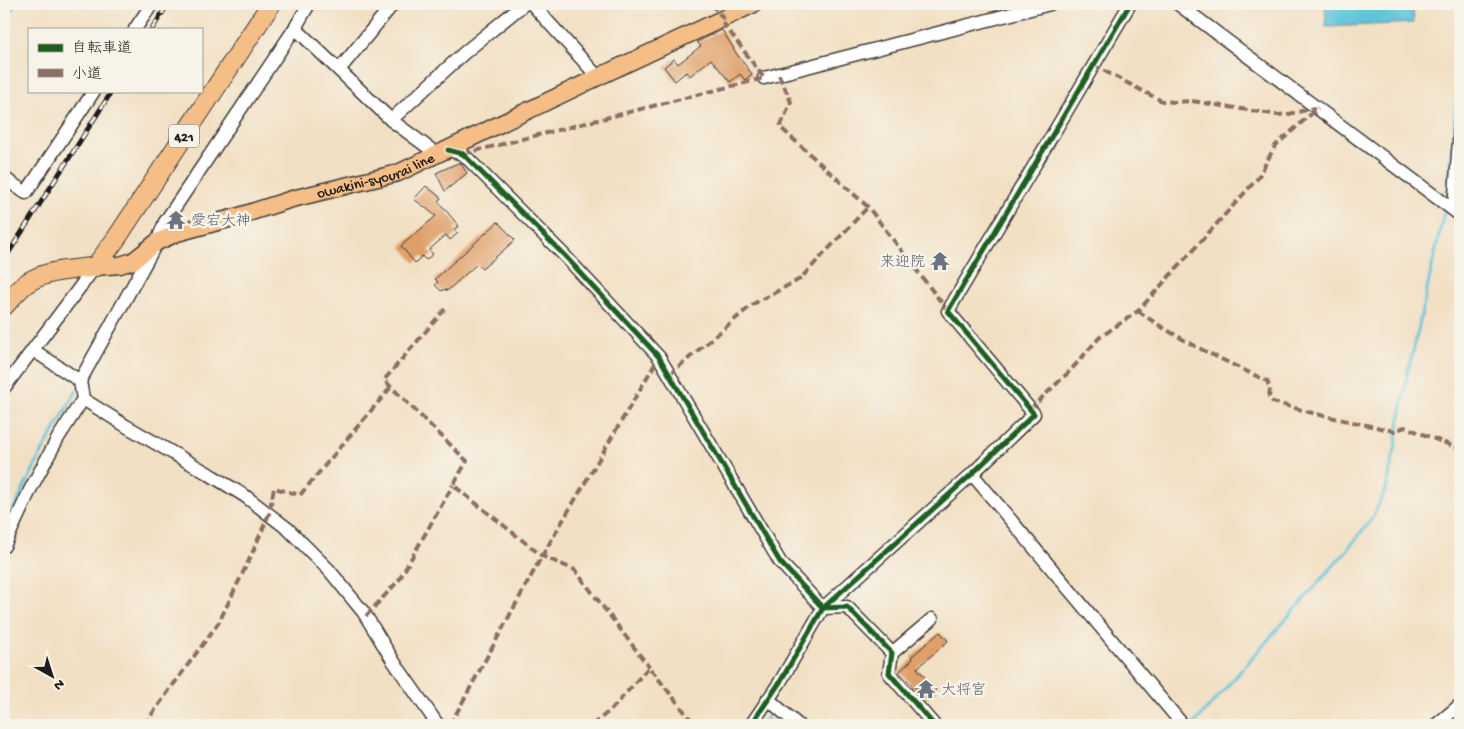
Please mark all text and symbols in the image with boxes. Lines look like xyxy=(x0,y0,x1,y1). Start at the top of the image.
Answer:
legend xyxy=(28,28,202,92)
text: 自転車道 xyxy=(72,39,132,58)
text: 小道 xyxy=(72,66,102,84)
road number: 421 xyxy=(169,124,199,148)
street label: owakini-syourai line xyxy=(315,150,438,204)
temple icon: 愛宕大神 xyxy=(165,209,187,231)
place label: 愛宕大神 xyxy=(191,212,251,231)
temple icon: 来迎院 xyxy=(929,250,951,272)
place label: 来迎院 xyxy=(880,253,925,272)
north arrow xyxy=(28,652,78,702)
text: N xyxy=(50,675,68,694)
temple icon: 大将宮 xyxy=(915,678,937,700)
place label: 大将宮 xyxy=(941,681,986,700)

